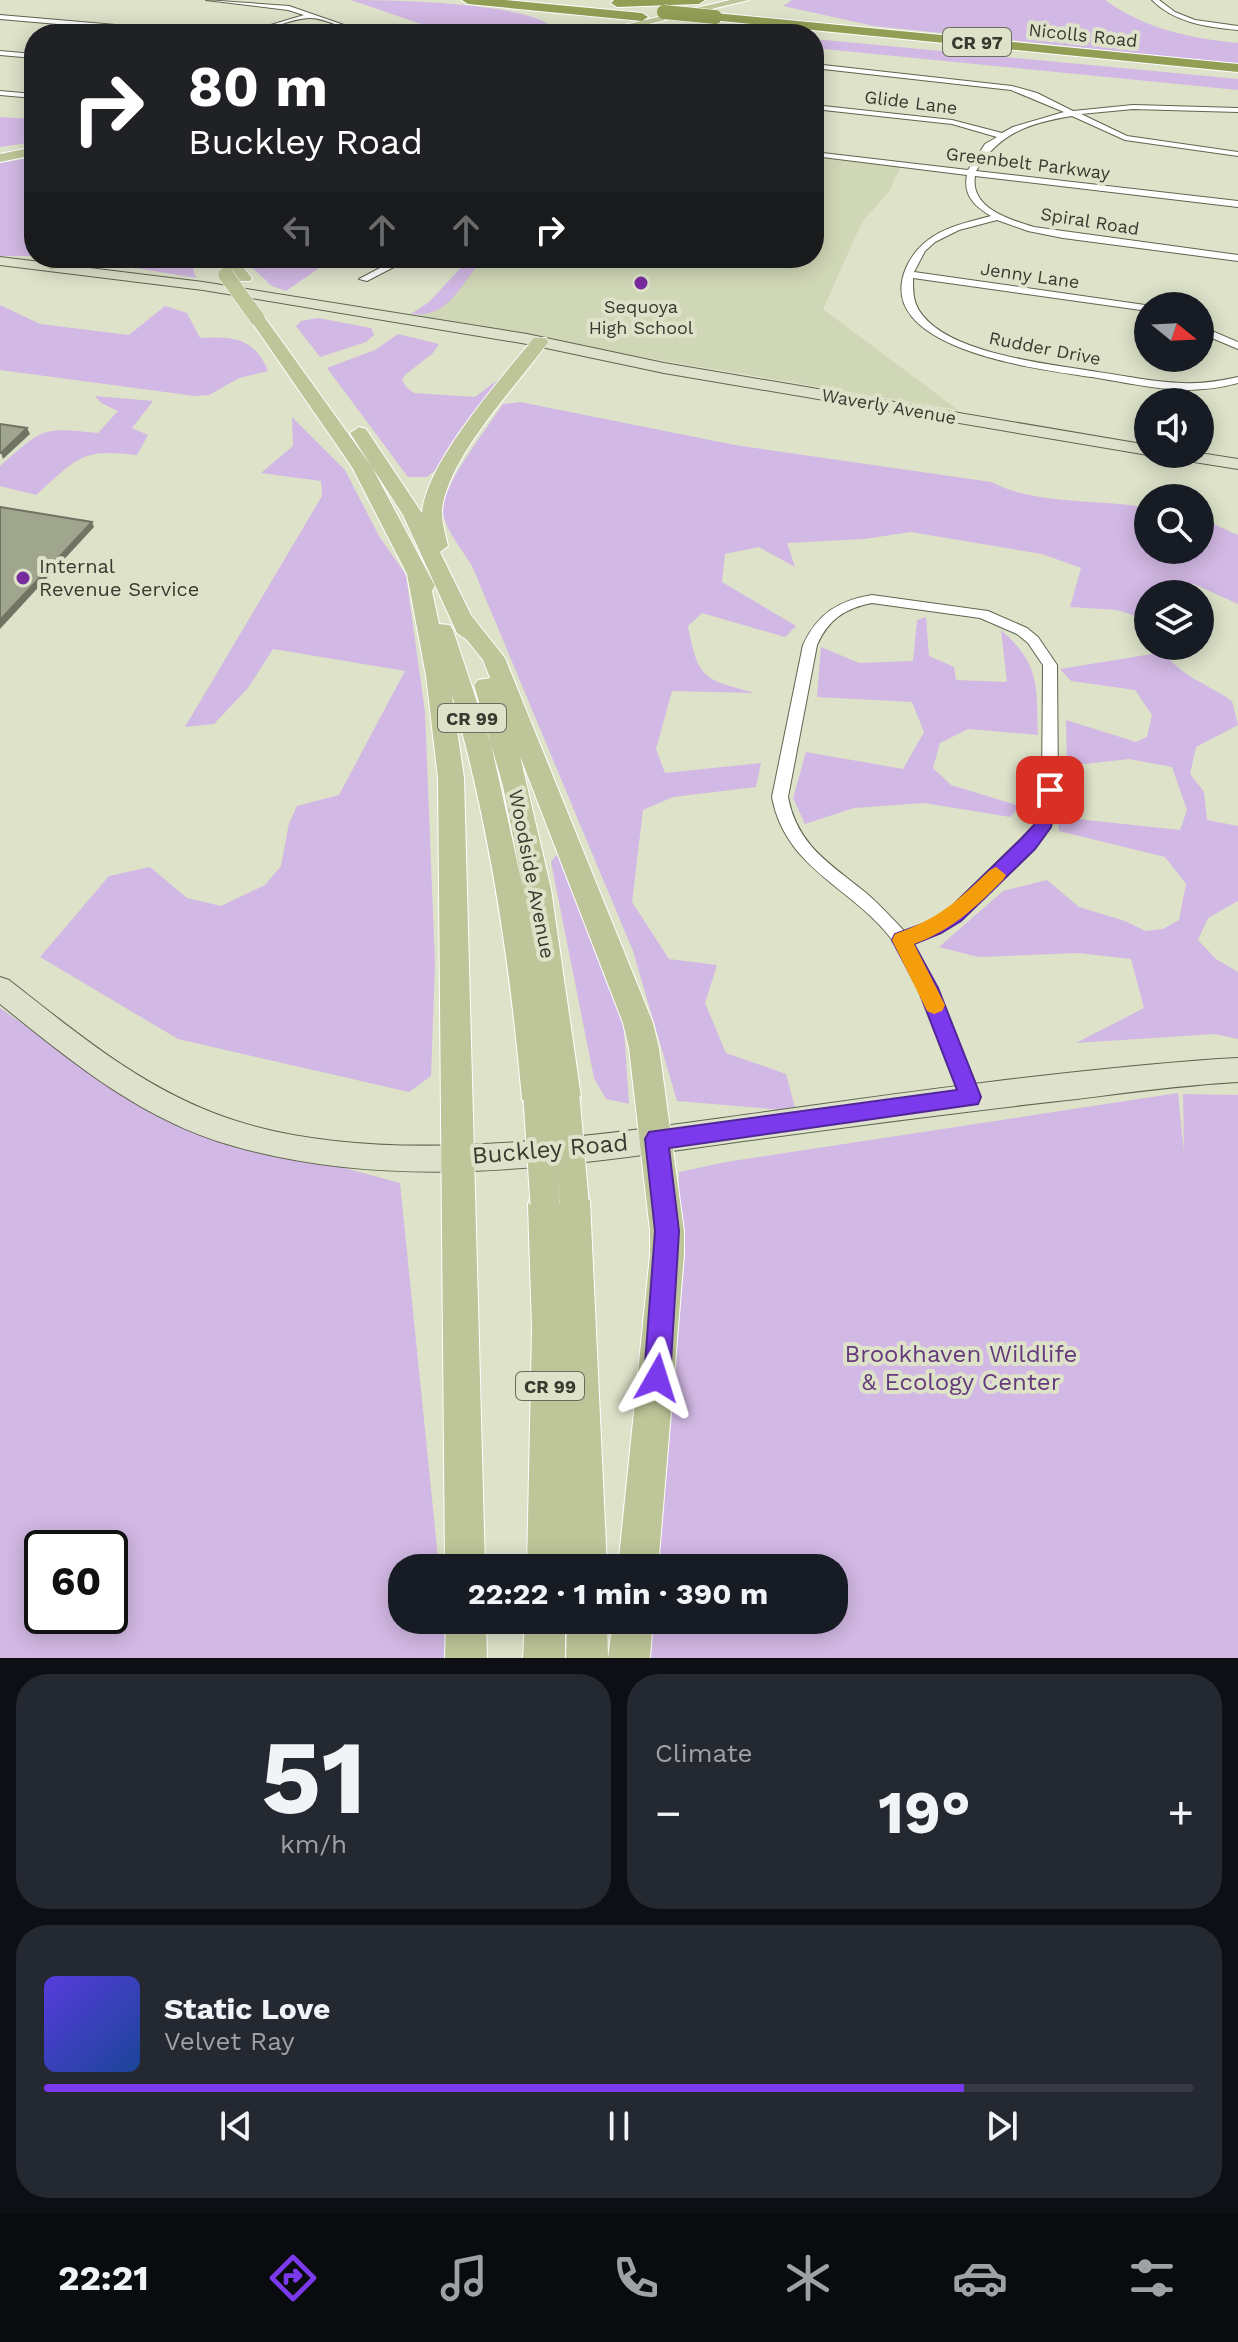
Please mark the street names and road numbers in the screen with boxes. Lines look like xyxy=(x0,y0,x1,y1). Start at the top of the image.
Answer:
street label: Nicolls Road xyxy=(1027,19,1139,51)
road number: CR 97 xyxy=(943,28,1011,56)
street label: Glide Lane xyxy=(863,86,959,118)
street label: Greenbelt Parkway xyxy=(945,143,1112,184)
street label: Spiral Road xyxy=(1039,203,1141,239)
street label: Jenny Lane xyxy=(979,258,1081,292)
street label: Rudder Drive xyxy=(987,327,1103,369)
street label: Waverly Avenue xyxy=(820,384,958,428)
road number: CR 99 xyxy=(438,704,506,732)
street label: Woodside Avenue xyxy=(504,787,560,961)
street label: Buckley Road xyxy=(471,1128,629,1170)
road number: CR 99 xyxy=(516,1372,584,1400)

